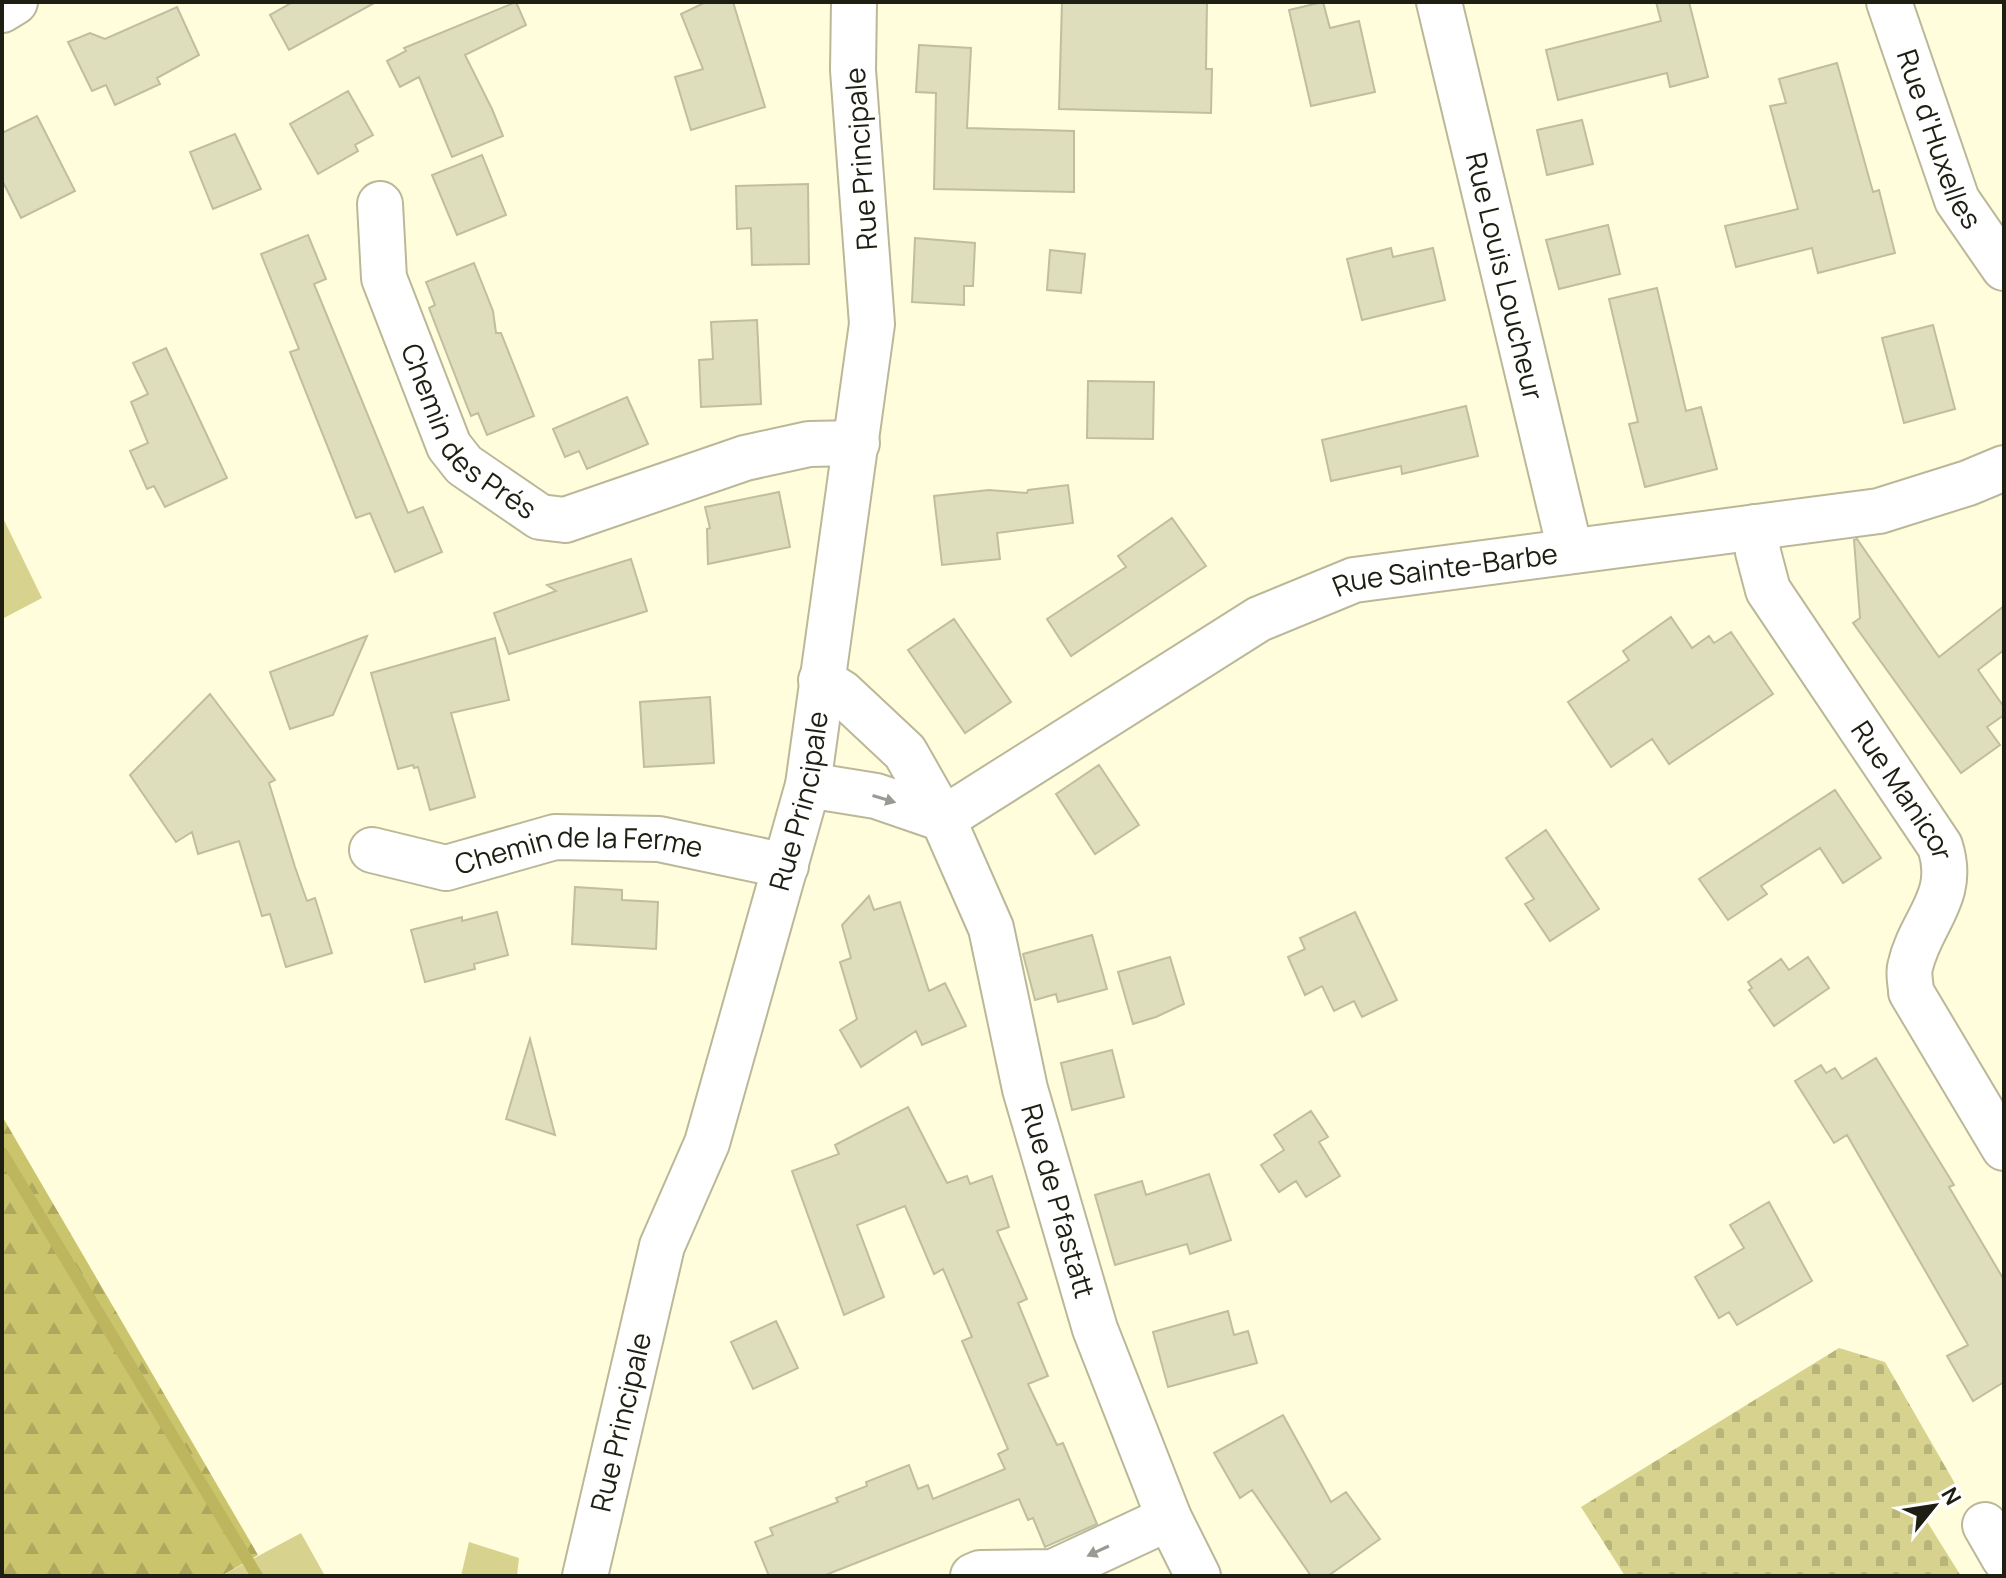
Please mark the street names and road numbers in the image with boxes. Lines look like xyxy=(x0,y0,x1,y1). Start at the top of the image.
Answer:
street label: Rue d'Huxelles xyxy=(1889,44,1991,236)
street label: Rue Principale xyxy=(835,66,885,252)
street label: Rue Louis Loucheur xyxy=(1458,148,1553,404)
street label: Chemin des Prés xyxy=(393,338,544,527)
street label: Rue Sainte-Barbe xyxy=(1326,533,1560,605)
street label: Rue Principale xyxy=(759,709,836,895)
street label: Rue Manicor xyxy=(1843,713,1963,863)
street label: Chemin de la Ferme xyxy=(450,817,707,883)
street label: Rue de Pfastatt xyxy=(1013,1099,1105,1302)
street label: Rue Principale xyxy=(581,1328,659,1515)

